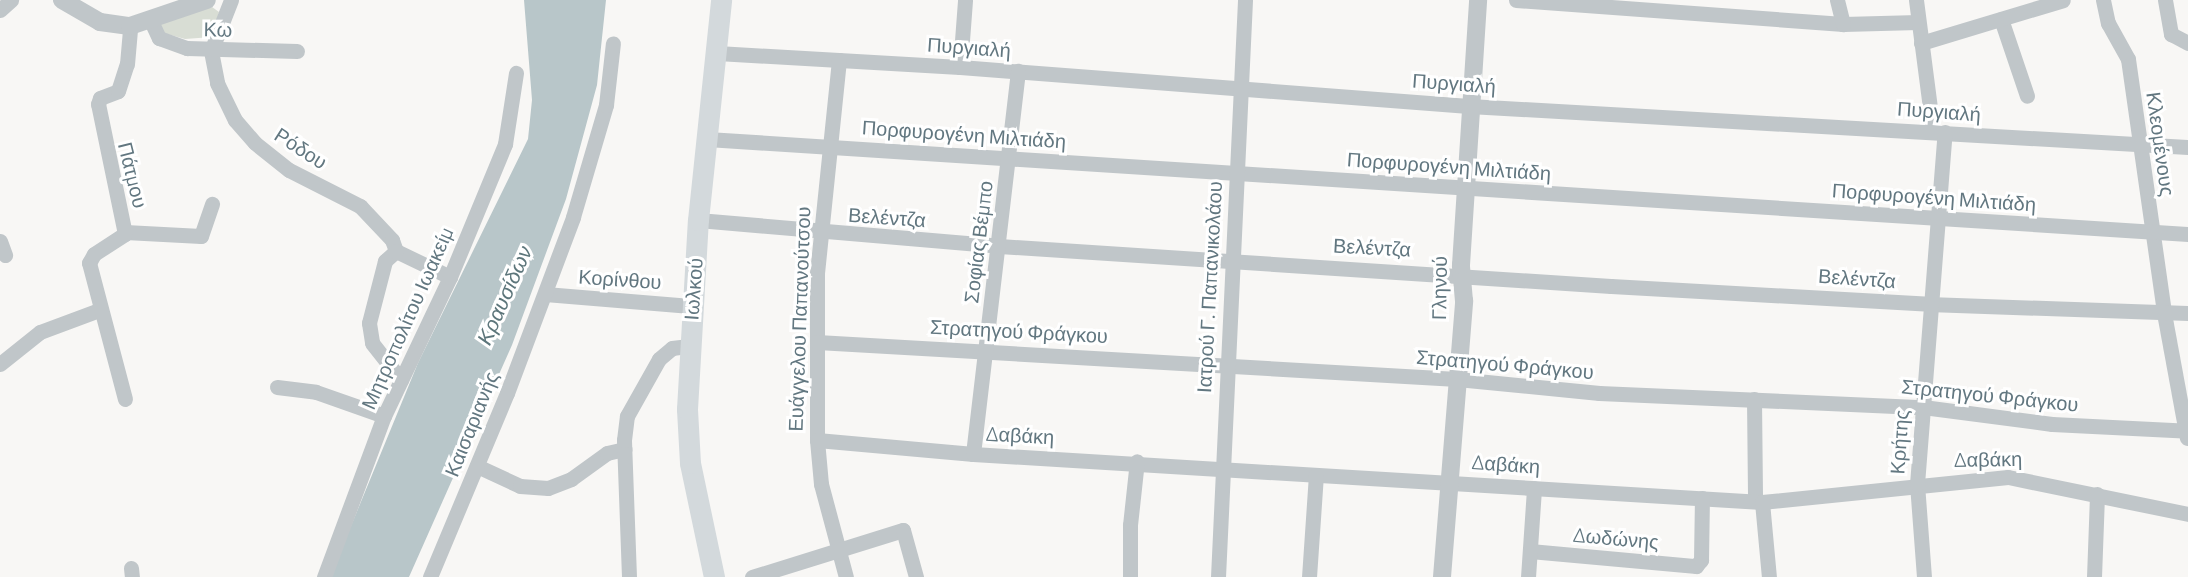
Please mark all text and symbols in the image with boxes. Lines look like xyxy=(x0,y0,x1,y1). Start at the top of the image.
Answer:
street label: Κω xyxy=(203,17,233,41)
street label: Πυργιαλή xyxy=(926,32,1012,62)
street label: Πυργιαλή xyxy=(1411,68,1497,98)
street label: Κλεομένους xyxy=(2142,90,2180,198)
street label: Πυργιαλή xyxy=(1896,96,1982,126)
street label: Πορφυρογένη Μιλτιάδη xyxy=(861,115,1067,153)
street label: Ρόδου xyxy=(270,122,332,174)
street label: Πάτμου xyxy=(113,140,153,210)
street label: Πορφυρογένη Μιλτιάδη xyxy=(1346,147,1552,185)
street label: Πορφυρογένη Μιλτιάδη xyxy=(1831,178,2037,216)
street label: Σοφίας Βέμπο xyxy=(959,179,997,305)
street label: Ιατρού Γ. Παπανικολάου xyxy=(1191,181,1227,393)
street label: Βελέντζα xyxy=(847,202,927,232)
street label: Ευάγγελου Παπανούτσου xyxy=(783,206,815,432)
street label: Μητροπολίτου Ιωακείμ xyxy=(356,223,458,413)
street label: Βελέντζα xyxy=(1333,233,1411,261)
water label: Κραυσίδων xyxy=(471,242,537,348)
street label: Γληνού xyxy=(1426,256,1452,320)
street label: Ιωλκού xyxy=(679,257,707,321)
street label: Βελέντζα xyxy=(1817,263,1897,293)
street label: Κορίνθου xyxy=(578,264,662,294)
street label: Στρατηγού Φράγκου xyxy=(929,314,1109,348)
street label: Στρατηγού Φράγκου xyxy=(1415,344,1595,384)
street label: Καισαριανής xyxy=(439,368,503,480)
street label: Στρατηγού Φράγκου xyxy=(1900,374,2080,416)
street label: Κρήτης xyxy=(1885,409,1913,475)
street label: Δαβάκη xyxy=(985,421,1055,449)
street label: Δαβάκη xyxy=(1954,446,2022,472)
street label: Δαβάκη xyxy=(1471,450,1541,478)
street label: Δωδώνης xyxy=(1572,522,1660,554)

